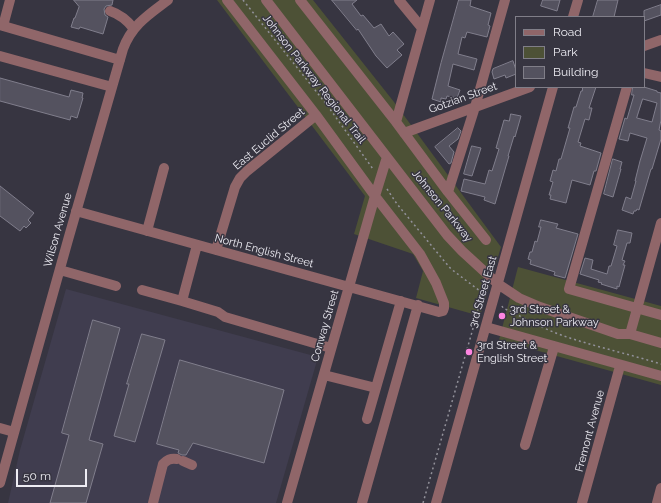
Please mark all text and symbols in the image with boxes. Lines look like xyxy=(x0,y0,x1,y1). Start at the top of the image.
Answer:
street label: Johnson Parkway Regional Trail xyxy=(260,12,368,146)
legend xyxy=(515,16,645,88)
text: Road xyxy=(553,25,582,39)
text: Park xyxy=(553,45,578,59)
text: Building xyxy=(553,65,599,79)
street label: Gotzian Street xyxy=(427,80,499,116)
street label: East Euclid Street xyxy=(231,105,307,173)
street label: Johnson Parkway xyxy=(409,167,475,245)
street label: Wilson Avenue xyxy=(41,191,75,269)
street label: North English Street xyxy=(213,231,315,271)
street label: 3rd Street East xyxy=(466,255,500,329)
street label: Conway Street xyxy=(308,288,342,364)
place label: 3rd Street & Johnson Parkway xyxy=(510,303,599,329)
marker: 3rd Street & Johnson Parkway xyxy=(497,311,507,321)
place label: 3rd Street & English Street xyxy=(477,339,547,365)
marker: 3rd Street & English Street xyxy=(464,347,474,357)
street label: Fremont Avenue xyxy=(573,389,607,473)
scale bar xyxy=(18,461,89,487)
text: 50 m xyxy=(23,469,51,483)

